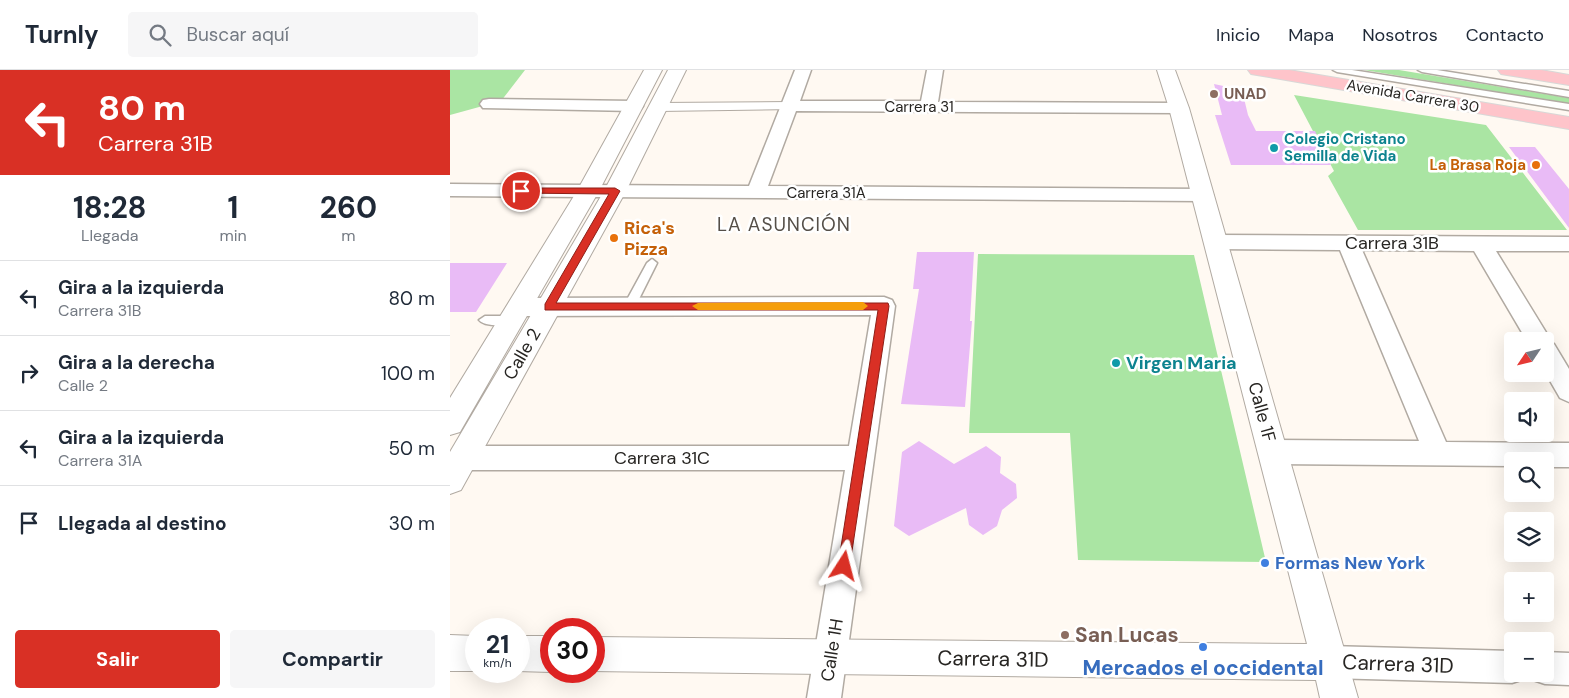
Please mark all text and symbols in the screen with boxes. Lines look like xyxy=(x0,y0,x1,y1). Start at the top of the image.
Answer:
search box xyxy=(128,12,478,57)
text: Turnly xyxy=(25,19,98,50)
icon: search xyxy=(146,21,174,49)
text: Buscar aquí xyxy=(186,22,289,47)
text: Inicio xyxy=(1216,23,1260,47)
text: Mapa xyxy=(1288,23,1334,47)
text: Nosotros xyxy=(1362,23,1438,47)
text: Contacto xyxy=(1466,23,1544,47)
street label: Avenida Carrera 30 xyxy=(1345,75,1481,117)
place label: UNAD xyxy=(1224,84,1266,104)
text: 80 m xyxy=(98,85,186,131)
marker: UNAD xyxy=(1208,88,1220,100)
icon: left xyxy=(15,90,80,155)
street label: Carrera 31 xyxy=(884,97,954,117)
text: Carrera 31B xyxy=(98,129,213,158)
place label: Colegio Cristano Semilla de Vida xyxy=(1284,129,1406,166)
marker: Colegio Cristano Semilla de Vida xyxy=(1268,142,1280,154)
place label: La Brasa Roja xyxy=(1429,155,1526,175)
marker: La Brasa Roja xyxy=(1530,159,1542,171)
pin xyxy=(500,170,542,212)
icon: arrive xyxy=(507,177,535,205)
street label: Carrera 31A xyxy=(786,183,866,203)
text: 18:28 xyxy=(73,188,147,227)
text: 1 xyxy=(228,188,239,227)
text: 260 xyxy=(320,188,377,227)
district label: LA ASUNCIÓN xyxy=(717,212,851,237)
place label: Rica's Pizza xyxy=(624,216,675,261)
text: Llegada xyxy=(81,225,138,246)
text: min xyxy=(219,225,247,246)
text: m xyxy=(341,225,355,246)
street label: Carrera 31B xyxy=(1345,231,1439,255)
marker: Rica's Pizza xyxy=(608,232,620,244)
text: Gira a la izquierda xyxy=(58,275,224,300)
icon: left xyxy=(15,284,43,312)
text: 80 m xyxy=(388,286,435,311)
text: Carrera 31B xyxy=(58,300,142,321)
street label: Calle 2 xyxy=(498,324,546,384)
north arrow xyxy=(1504,332,1554,382)
map controls xyxy=(1504,332,1554,682)
text: Gira a la derecha xyxy=(58,350,215,375)
place label: Virgen Maria xyxy=(1126,351,1237,375)
marker: Virgen Maria xyxy=(1110,357,1122,369)
icon: right xyxy=(15,359,43,387)
text: 100 m xyxy=(381,361,435,386)
text: Calle 2 xyxy=(58,375,108,396)
street label: Calle 1F xyxy=(1243,379,1282,445)
button: sound xyxy=(1504,392,1554,442)
text: Gira a la izquierda xyxy=(58,425,224,450)
icon: left xyxy=(15,434,43,462)
text: 50 m xyxy=(388,436,435,461)
street label: Carrera 31C xyxy=(614,446,710,470)
text: Carrera 31A xyxy=(58,450,142,471)
button: search xyxy=(1504,452,1554,502)
icon: arrive xyxy=(15,509,43,537)
text: Llegada al destino xyxy=(58,511,227,536)
text: 30 m xyxy=(389,511,435,536)
button: layers xyxy=(1504,512,1554,562)
position arrow xyxy=(817,539,869,591)
place label: Formas New York xyxy=(1275,551,1426,575)
marker: Formas New York xyxy=(1259,557,1271,569)
button: + xyxy=(1504,572,1554,622)
street label: Calle 1H xyxy=(815,617,849,683)
speed limit sign: 30 xyxy=(540,618,605,683)
place label: San Lucas xyxy=(1075,621,1179,649)
text: 21 xyxy=(486,628,509,661)
marker: San Lucas xyxy=(1059,629,1071,641)
button: Salir xyxy=(15,630,220,688)
button: Compartir xyxy=(230,630,435,688)
button: − xyxy=(1504,632,1554,682)
marker: Mercados el occidental xyxy=(1197,641,1209,653)
street label: Carrera 31D xyxy=(937,644,1049,674)
street label: Carrera 31D xyxy=(1342,648,1454,680)
place label: Mercados el occidental xyxy=(1083,654,1324,682)
text: km/h xyxy=(483,655,512,671)

